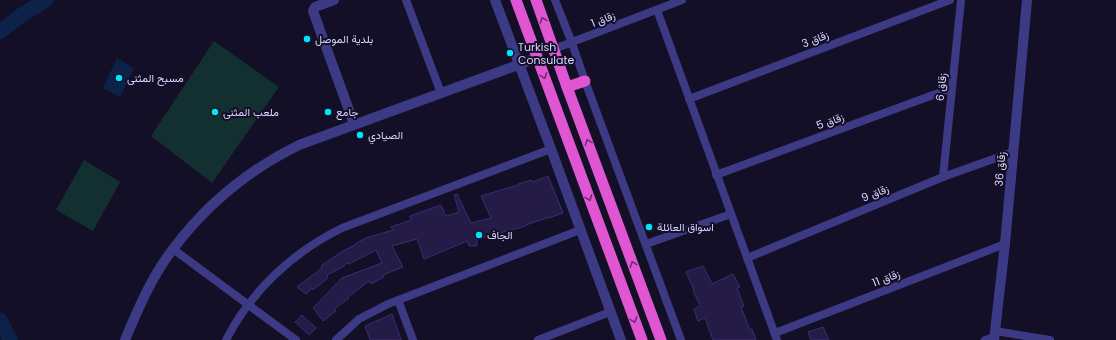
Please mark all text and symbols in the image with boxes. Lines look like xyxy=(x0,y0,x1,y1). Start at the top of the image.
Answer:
street label: زقاق 1 xyxy=(588,7,618,31)
one-way arrow xyxy=(540,17,548,24)
street label: زقاق 3 xyxy=(799,26,831,51)
place label: بلدية الموصل xyxy=(315,31,373,47)
marker: بلدية الموصل xyxy=(302,34,312,44)
place label: Turkish Consulate xyxy=(518,39,574,68)
marker: Turkish Consulate xyxy=(505,48,515,58)
place label: مسبح المثنى xyxy=(127,70,184,86)
one-way arrow xyxy=(539,72,548,79)
street label: زقاق 6 xyxy=(932,72,950,102)
marker: مسبح المثنى xyxy=(114,73,124,83)
place label: ملعب المثنى xyxy=(223,104,279,120)
place label: جامع xyxy=(336,104,359,120)
marker: ملعب المثنى xyxy=(210,107,220,117)
marker: جامع xyxy=(323,107,333,117)
street label: زقاق 5 xyxy=(814,109,846,133)
place label: الصيادي xyxy=(368,127,403,145)
marker: الصيادي xyxy=(355,130,365,140)
one-way arrow xyxy=(584,139,592,146)
street label: زقاق 36 xyxy=(991,151,1010,187)
street label: زقاق 9 xyxy=(859,180,891,206)
one-way arrow xyxy=(585,194,593,201)
place label: اسواق العائلة xyxy=(657,219,714,235)
marker: اسواق العائلة xyxy=(644,222,654,232)
place label: الجاف xyxy=(487,227,513,243)
marker: الجاف xyxy=(474,230,484,240)
one-way arrow xyxy=(630,261,638,268)
street label: زقاق 11 xyxy=(870,265,902,291)
one-way arrow xyxy=(630,316,638,323)

